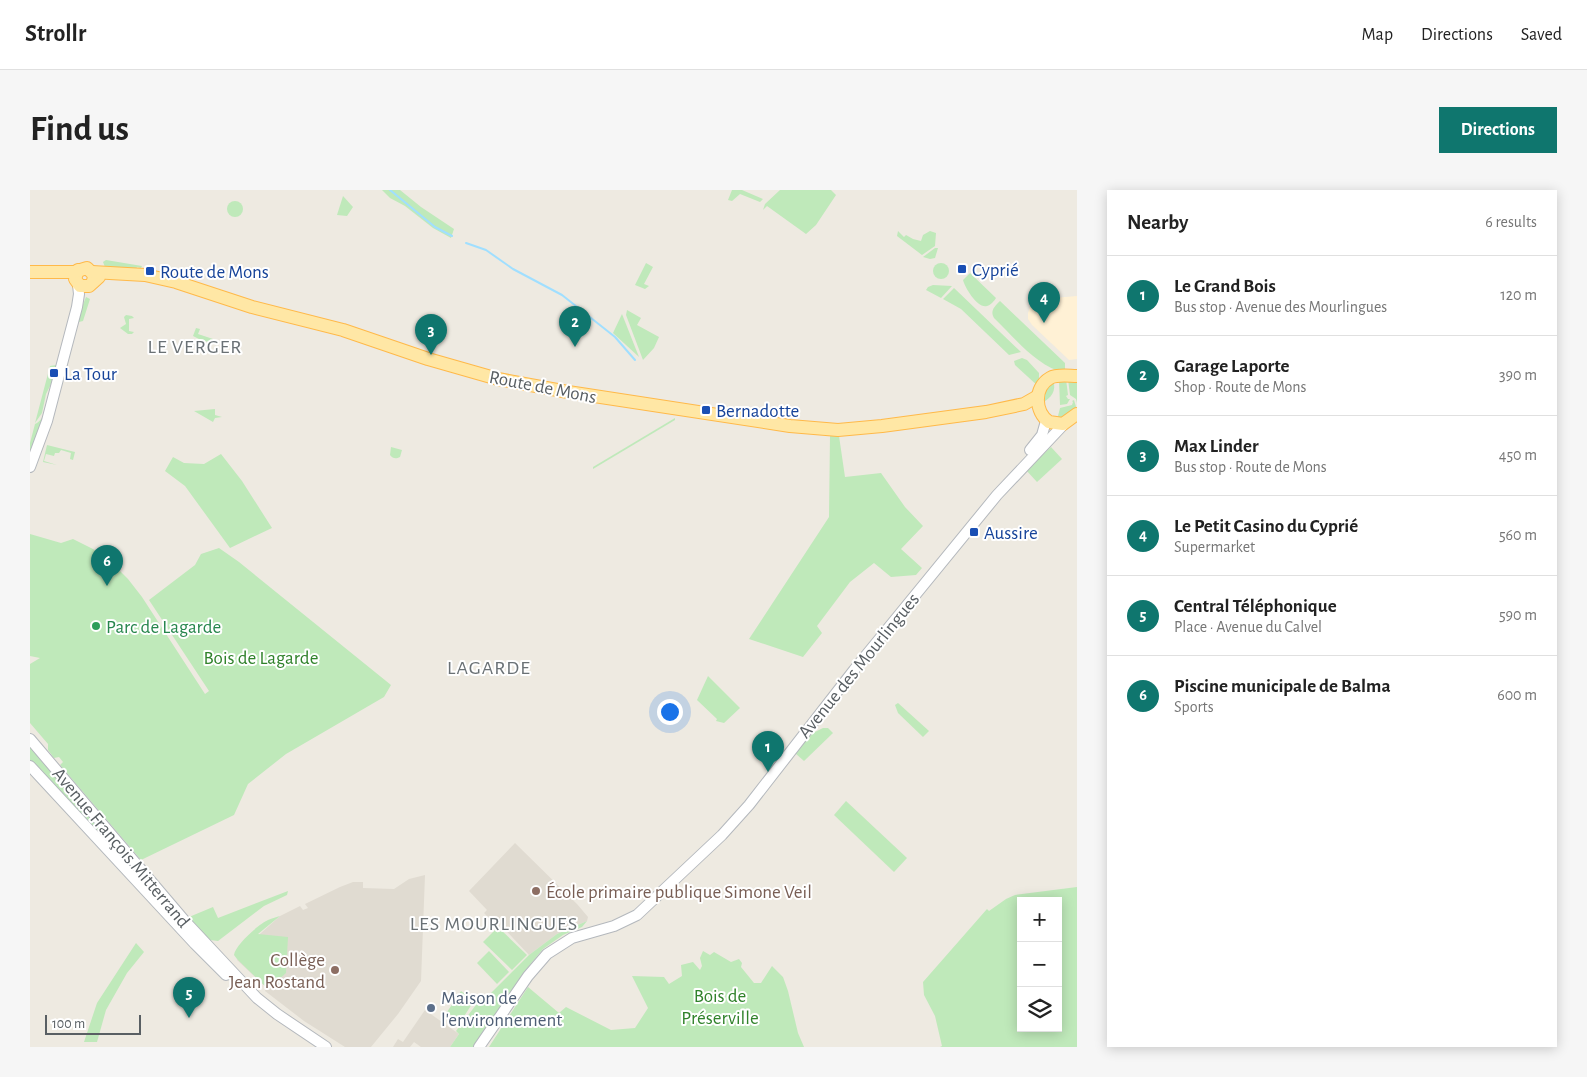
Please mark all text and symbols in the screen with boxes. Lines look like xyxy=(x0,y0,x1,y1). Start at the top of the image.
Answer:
text: Strollr xyxy=(25,22,86,46)
text: Map xyxy=(1362,26,1393,44)
text: Directions xyxy=(1421,26,1493,44)
text: Saved xyxy=(1521,26,1562,44)
button: Directions xyxy=(1439,107,1557,153)
text: Find us xyxy=(30,112,129,147)
text: Nearby xyxy=(1127,212,1188,233)
text: 6 results xyxy=(1485,214,1537,230)
place label: Cyprié xyxy=(972,261,1019,280)
place label: Route de Mons xyxy=(160,263,269,282)
marker: Cyprié xyxy=(956,263,968,275)
marker: Route de Mons xyxy=(144,265,156,277)
text: Le Grand Bois xyxy=(1174,277,1276,296)
pin: 4 xyxy=(1028,282,1060,323)
text: 1 xyxy=(1140,287,1146,303)
text: 120 m xyxy=(1500,287,1537,303)
text: Bus stop · Avenue des Mourlingues xyxy=(1174,299,1387,315)
pin: 2 xyxy=(559,306,591,347)
pin: 3 xyxy=(415,314,447,355)
district label: LE VERGER xyxy=(148,337,242,357)
text: Garage Laporte xyxy=(1174,357,1289,376)
place label: La Tour xyxy=(64,365,117,384)
marker: La Tour xyxy=(48,367,60,379)
text: 2 xyxy=(1139,367,1147,383)
text: 390 m xyxy=(1499,367,1537,383)
street label: Route de Mons xyxy=(487,368,598,407)
text: Shop · Route de Mons xyxy=(1174,379,1306,395)
place label: Bernadotte xyxy=(716,402,799,421)
marker: Bernadotte xyxy=(700,404,712,416)
text: Max Linder xyxy=(1174,437,1259,456)
text: 3 xyxy=(1140,447,1146,463)
text: 450 m xyxy=(1499,447,1537,463)
text: Bus stop · Route de Mons xyxy=(1174,459,1327,475)
text: Le Petit Casino du Cyprié xyxy=(1174,517,1358,536)
place label: Aussire xyxy=(984,524,1038,543)
marker: Aussire xyxy=(968,526,980,538)
text: 4 xyxy=(1139,527,1147,543)
text: 560 m xyxy=(1499,527,1537,543)
text: Supermarket xyxy=(1174,539,1255,555)
pin: 6 xyxy=(91,545,123,586)
street label: Avenue des Mourlingues xyxy=(795,590,923,742)
text: Central Téléphonique xyxy=(1174,597,1337,616)
text: 5 xyxy=(1140,607,1146,623)
text: 590 m xyxy=(1499,607,1537,623)
place label: Parc de Lagarde xyxy=(106,618,221,637)
text: Place · Avenue du Calvel xyxy=(1174,619,1322,635)
marker: Parc de Lagarde xyxy=(90,620,102,632)
park label: Bois de Lagarde xyxy=(204,649,318,668)
district label: LAGARDE xyxy=(447,658,531,678)
text: Piscine municipale de Balma xyxy=(1174,677,1391,696)
text: 6 xyxy=(1139,687,1147,703)
text: 600 m xyxy=(1497,687,1537,703)
your location xyxy=(657,699,683,725)
text: Sports xyxy=(1174,699,1214,715)
pin: 1 xyxy=(752,731,784,772)
street label: Avenue François Mitterrand xyxy=(49,764,193,932)
place label: École primaire publique Simone Veil xyxy=(546,881,812,902)
marker: École primaire publique Simone Veil xyxy=(530,885,542,897)
map controls xyxy=(1017,897,1062,1032)
button: + xyxy=(1017,897,1062,942)
district label: LES MOURLINGUES xyxy=(410,914,578,934)
button: − xyxy=(1017,942,1062,987)
place label: Collège Jean Rostand xyxy=(229,951,325,992)
marker: Collège Jean Rostand xyxy=(329,964,341,976)
pin: 5 xyxy=(173,977,205,1018)
park label: Bois de Préserville xyxy=(681,987,759,1028)
button: layers xyxy=(1017,987,1062,1032)
place label: Maison de l'environnement xyxy=(441,989,562,1030)
marker: Maison de l'environnement xyxy=(425,1002,437,1014)
scale bar xyxy=(45,1012,141,1035)
text: 100 m xyxy=(52,1017,85,1031)

